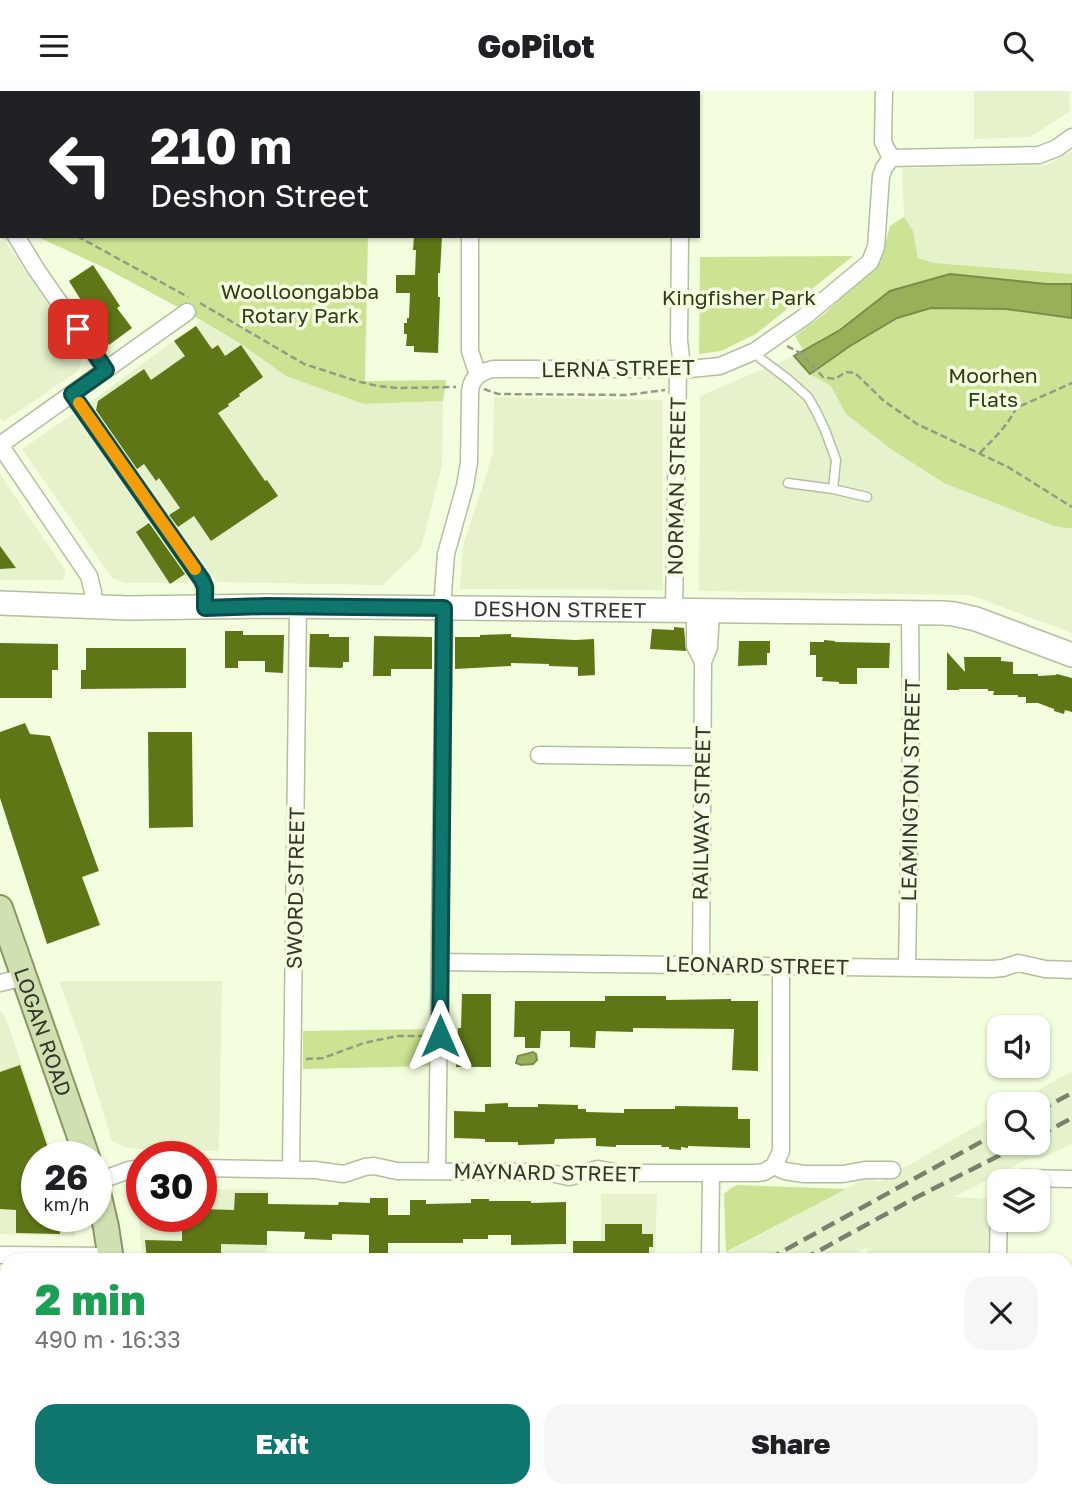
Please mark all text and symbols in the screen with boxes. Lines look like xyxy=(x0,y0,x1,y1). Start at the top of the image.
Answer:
icon: menu xyxy=(35,27,73,65)
text: GoPilot xyxy=(477,27,595,65)
icon: search xyxy=(999,27,1037,65)
text: 210 m xyxy=(150,116,292,175)
icon: left xyxy=(35,119,126,210)
text: Deshon Street xyxy=(150,176,369,214)
park label: Woolloongabba Rotary Park xyxy=(221,278,379,328)
park label: Kingfisher Park xyxy=(662,284,816,310)
pin xyxy=(48,299,108,359)
icon: arrive xyxy=(59,310,97,348)
street label: LERNA STREET xyxy=(541,354,695,382)
park label: Moorhen Flats xyxy=(948,362,1038,412)
street label: NORMAN STREET xyxy=(661,397,691,575)
street label: DESHON STREET xyxy=(473,595,647,623)
street label: LEAMINGTON STREET xyxy=(895,679,925,901)
street label: RAILWAY STREET xyxy=(686,725,716,901)
street label: SWORD STREET xyxy=(281,807,309,969)
street label: LEONARD STREET xyxy=(665,950,849,980)
street label: LOGAN ROAD xyxy=(9,964,78,1099)
position arrow xyxy=(403,999,477,1073)
map controls xyxy=(987,1015,1050,1232)
button: sound xyxy=(987,1015,1050,1078)
button: search xyxy=(987,1092,1050,1155)
speed limit sign: 30 xyxy=(126,1141,217,1232)
text: 26 xyxy=(45,1156,88,1198)
street label: MAYNARD STREET xyxy=(453,1157,641,1187)
button: layers xyxy=(987,1169,1050,1232)
text: km/h xyxy=(44,1193,89,1215)
text: 2 min xyxy=(35,1274,146,1324)
button: close xyxy=(964,1276,1038,1350)
text: 490 m · 16:33 xyxy=(35,1325,181,1353)
button: Exit xyxy=(35,1404,530,1484)
button: Share xyxy=(544,1404,1038,1484)

